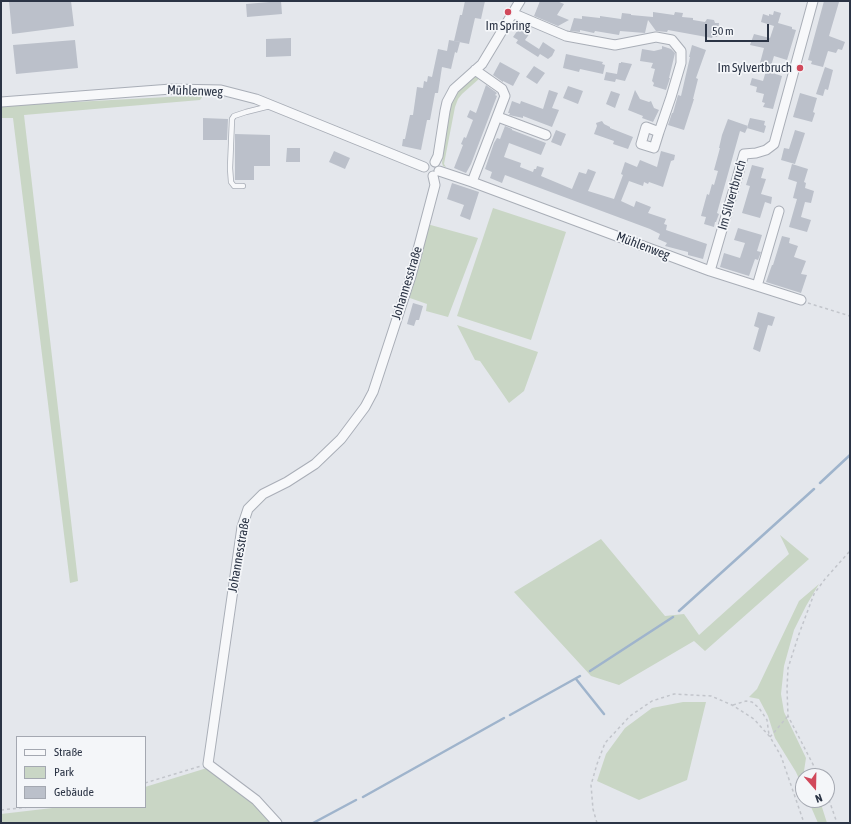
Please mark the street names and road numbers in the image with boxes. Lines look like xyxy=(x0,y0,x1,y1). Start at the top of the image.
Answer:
street label: Mühlenweg xyxy=(167,82,223,100)
street label: Im Silvertbruch xyxy=(715,158,749,232)
street label: Mühlenweg xyxy=(614,229,672,263)
street label: Johannesstraße xyxy=(388,245,426,321)
street label: Johannesstraße xyxy=(225,516,253,594)

